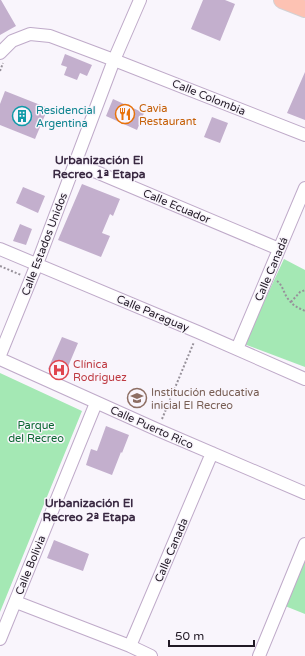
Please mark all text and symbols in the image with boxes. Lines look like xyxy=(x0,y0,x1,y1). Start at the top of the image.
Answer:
street label: Calle Colombia xyxy=(170,77,247,118)
place label: Cavia Restaurant xyxy=(139,102,197,128)
restaurant icon: Cavia Restaurant xyxy=(114,103,136,125)
place label: Residencial Argentina xyxy=(36,104,95,130)
building icon: Residencial Argentina xyxy=(11,105,33,127)
district label: Urbanización El Recreo 1ª Etapa xyxy=(53,153,146,182)
street label: Calle Ecuador xyxy=(141,186,213,227)
street label: Calle Estados Unidos xyxy=(19,191,70,297)
street label: Calle Canadá xyxy=(252,235,291,303)
street label: Calle Paraguay xyxy=(114,292,191,335)
place label: Clínica Rodriguez xyxy=(73,358,127,384)
hospital icon: Clínica Rodriguez xyxy=(48,359,70,381)
place label: Institución educativa inicial El Recreo xyxy=(151,386,259,412)
school or university icon: Institución educativa inicial El Recreo xyxy=(126,387,148,409)
street label: Calle Puerto Rico xyxy=(108,403,196,452)
park label: Parque del Recreo xyxy=(8,419,64,445)
district label: Urbanización El Recreo 2ª Etapa xyxy=(43,496,136,525)
street label: Calle Canada xyxy=(152,516,191,584)
street label: Calle Bolivia xyxy=(13,534,48,597)
scale bar xyxy=(169,622,254,648)
text: 50 m xyxy=(175,629,204,643)

